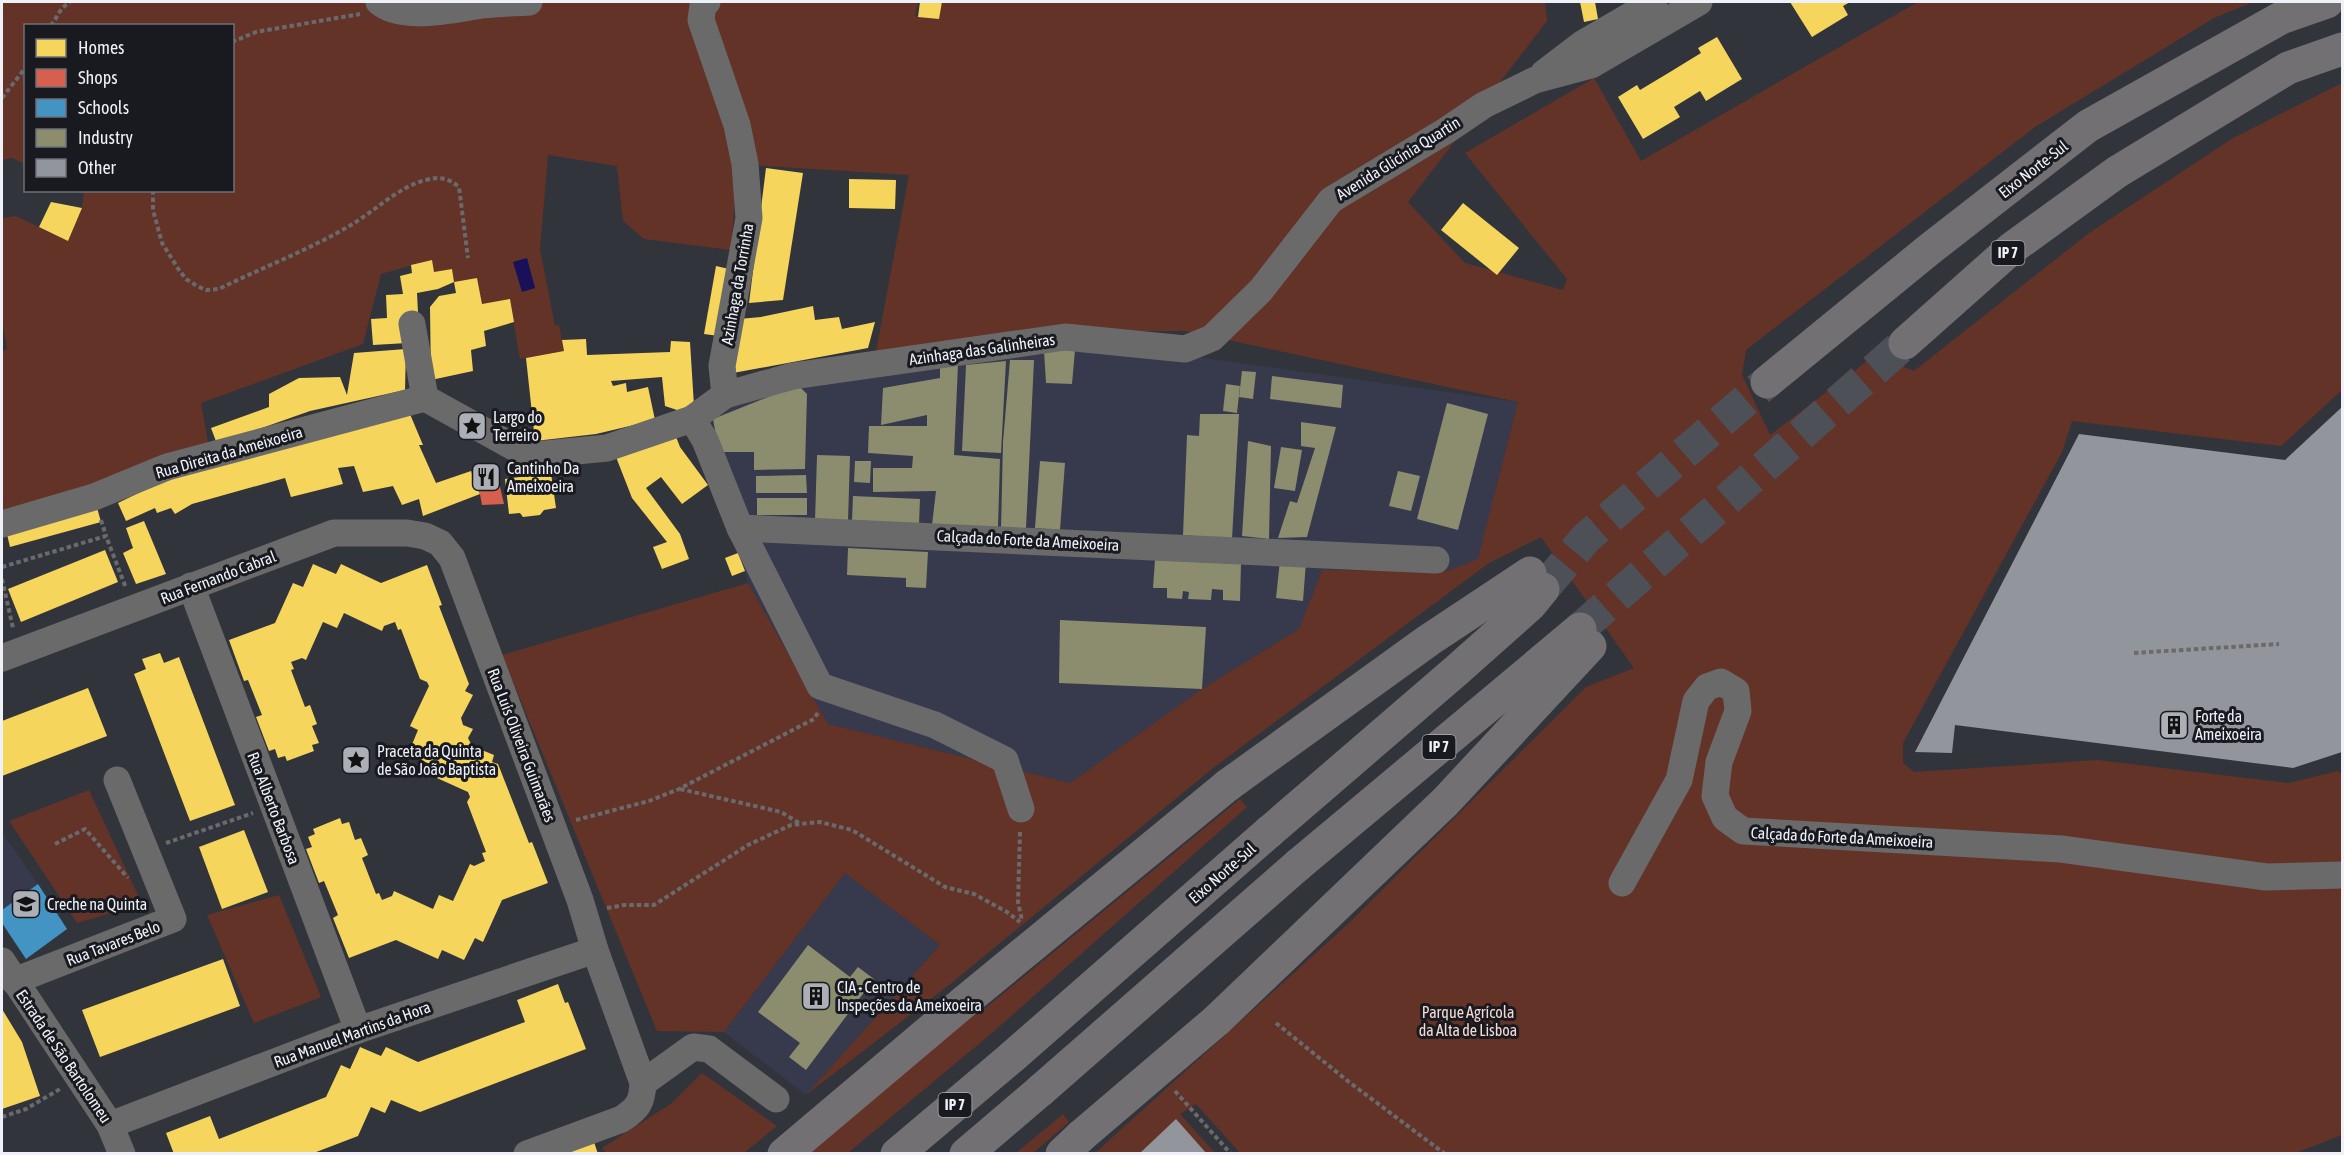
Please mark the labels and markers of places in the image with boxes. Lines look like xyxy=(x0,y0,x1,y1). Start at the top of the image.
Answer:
place label: Largo do Terreiro xyxy=(493,408,542,444)
place icon: Largo do Terreiro xyxy=(456,410,488,442)
place label: Cantinho Da Ameixoeira xyxy=(507,459,579,495)
restaurant icon: Cantinho Da Ameixoeira xyxy=(470,461,502,493)
place label: Forte da Ameixoeira xyxy=(2195,707,2262,743)
building icon: Forte da Ameixoeira xyxy=(2158,709,2190,741)
place label: Praceta da Quinta de São João Baptista xyxy=(377,742,496,779)
place icon: Praceta da Quinta de São João Baptista xyxy=(340,744,372,776)
school or university icon: Creche na Quinta xyxy=(10,888,42,920)
place label: Creche na Quinta xyxy=(47,895,147,913)
place label: CIA - Centro de Inspeções da Ameixoeira xyxy=(837,978,982,1015)
building icon: CIA - Centro de Inspeções da Ameixoeira xyxy=(800,980,832,1012)

